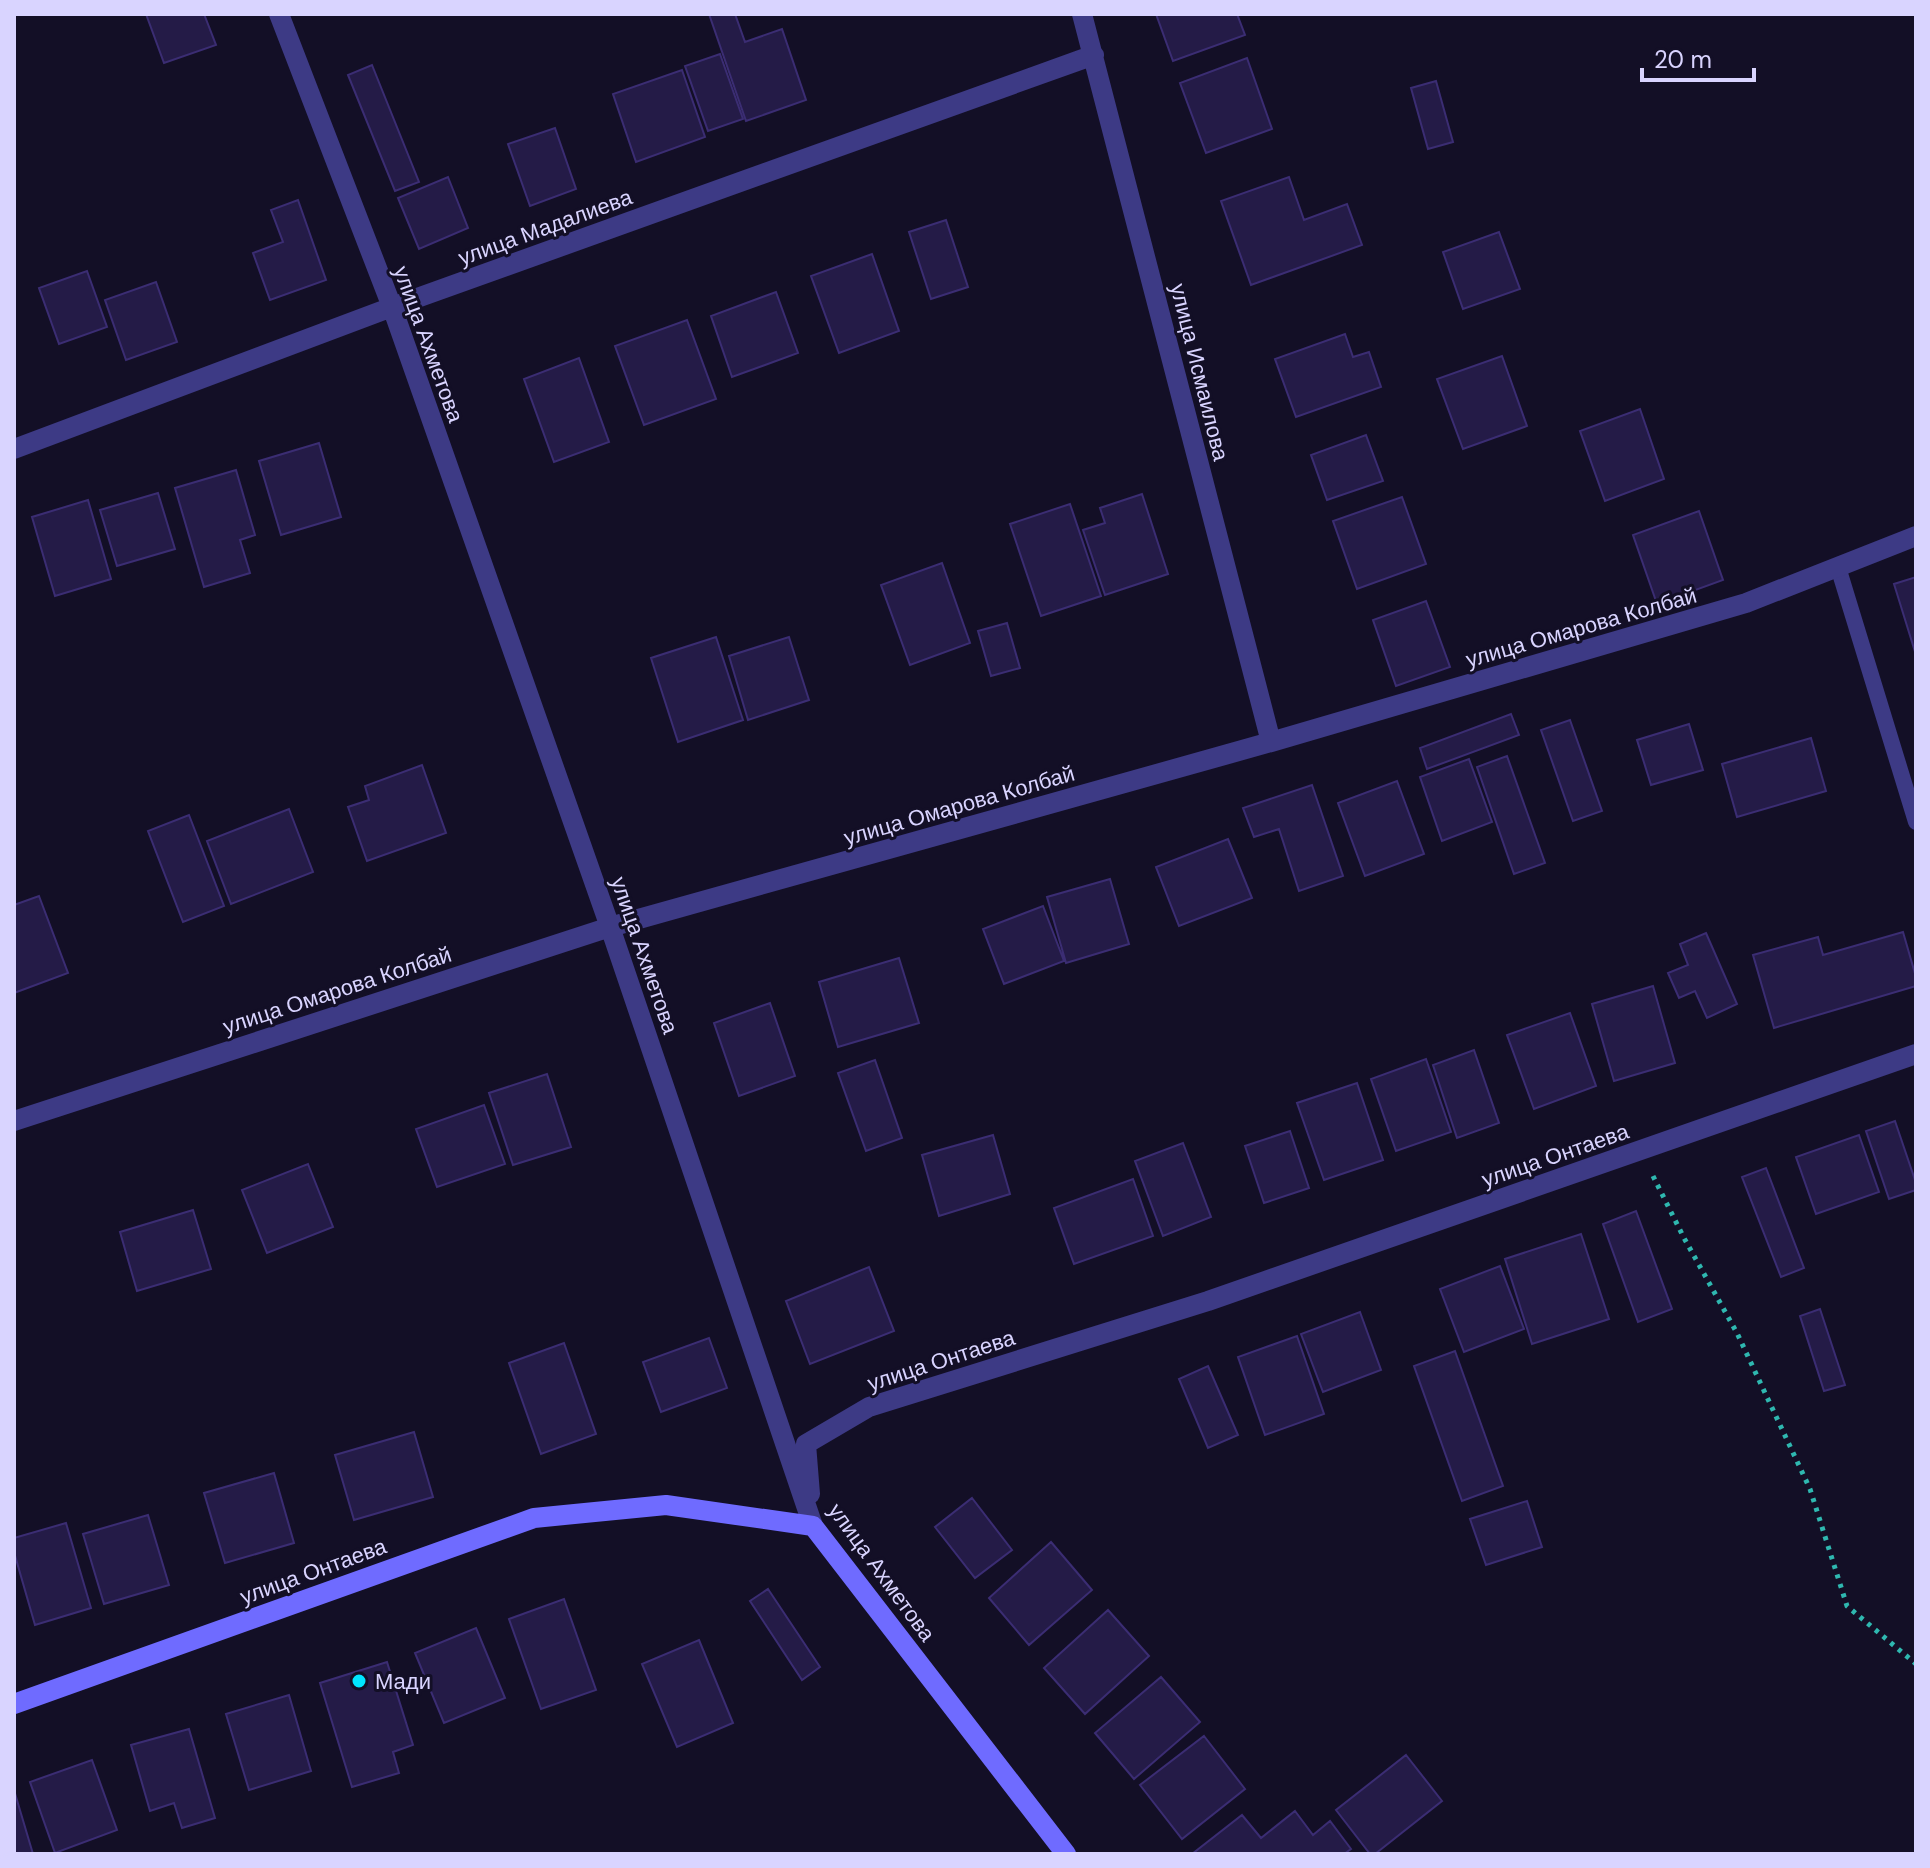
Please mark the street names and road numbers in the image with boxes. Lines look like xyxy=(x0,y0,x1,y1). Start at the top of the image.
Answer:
street label: улица Мадалиева xyxy=(454,182,637,272)
street label: улица Ахметова xyxy=(387,262,471,427)
street label: улица Исмаилова xyxy=(1163,280,1236,465)
street label: улица Омарова Колбай xyxy=(1462,581,1700,674)
street label: улица Омарова Колбай xyxy=(840,759,1078,852)
street label: улица Ахметова xyxy=(604,873,685,1038)
street label: улица Омарова Колбай xyxy=(219,940,455,1041)
street label: улица Онтаева xyxy=(1478,1117,1633,1194)
street label: улица Онтаева xyxy=(864,1323,1019,1398)
street label: улица Ахметова xyxy=(822,1497,942,1648)
street label: улица Онтаева xyxy=(236,1531,391,1611)

